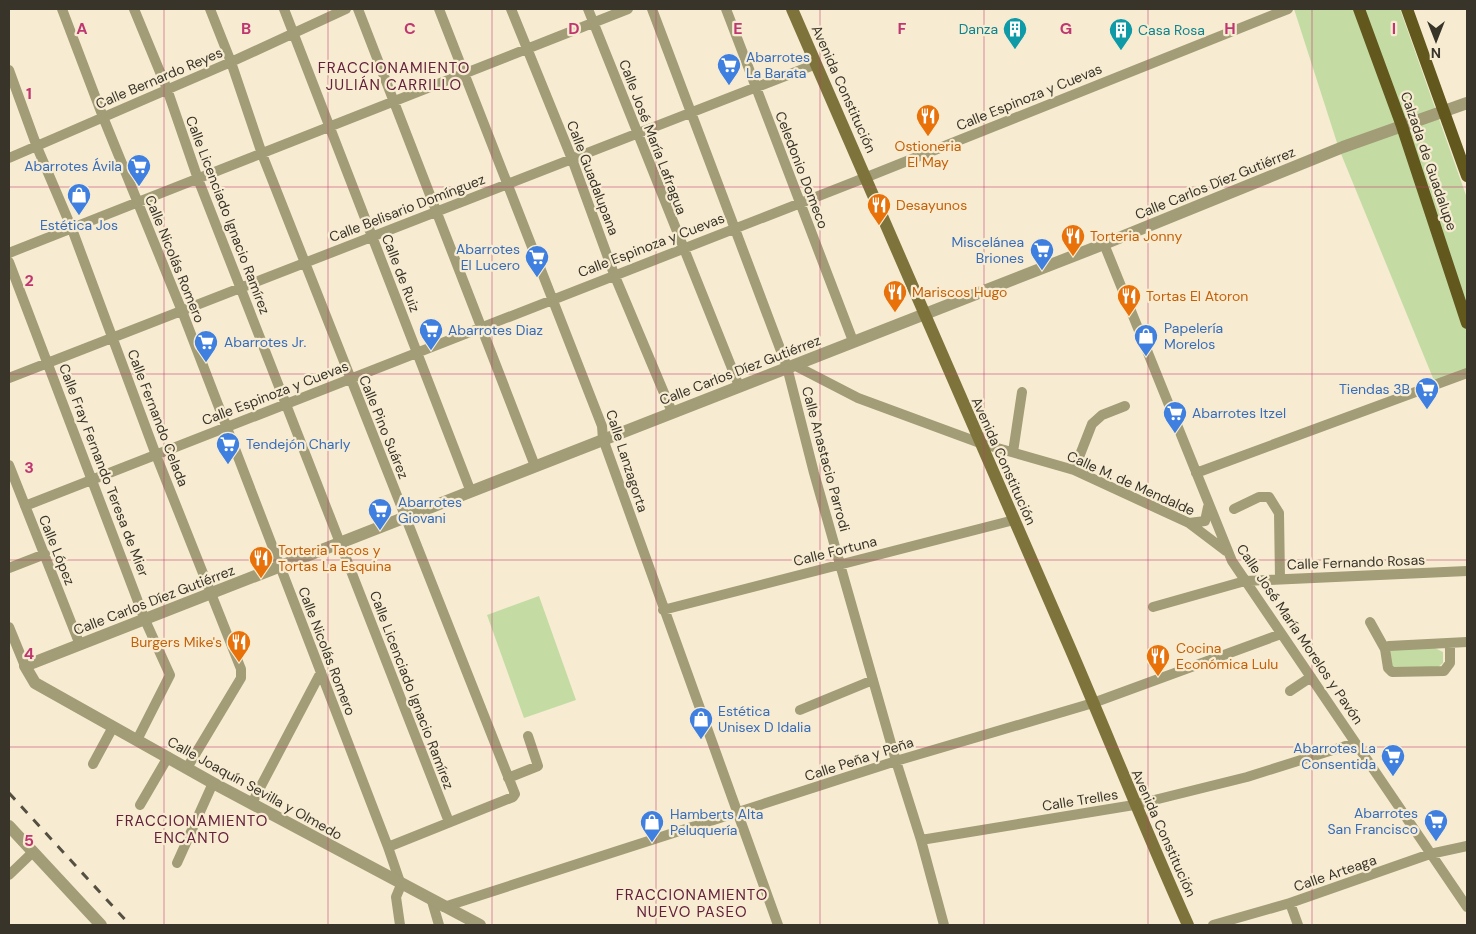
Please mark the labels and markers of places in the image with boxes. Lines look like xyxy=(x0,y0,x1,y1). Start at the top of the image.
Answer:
building icon: Danza xyxy=(1002,16,1028,50)
building icon: Casa Rosa xyxy=(1108,17,1134,51)
place label: Danza xyxy=(959,20,998,38)
place label: Casa Rosa xyxy=(1138,21,1205,39)
place label: Abarrotes La Barata xyxy=(746,48,810,82)
supermarket icon: Abarrotes La Barata xyxy=(716,52,742,86)
restaurant icon: Ostioneria El May xyxy=(915,103,941,137)
place label: Ostioneria El May xyxy=(895,137,961,171)
supermarket icon: Abarrotes Ávila xyxy=(126,153,152,187)
place label: Abarrotes Ávila xyxy=(24,157,122,175)
shop icon: Estética Jos xyxy=(66,182,92,216)
restaurant icon: Desayunos xyxy=(866,192,892,226)
place label: Desayunos xyxy=(896,196,967,214)
place label: Estética Jos xyxy=(40,216,118,234)
restaurant icon: Torteria Jonny xyxy=(1060,223,1086,257)
place label: Torteria Jonny xyxy=(1090,227,1182,245)
place label: Miscelánea Briones xyxy=(952,233,1024,267)
supermarket icon: Miscelánea Briones xyxy=(1029,237,1055,271)
place label: Abarrotes El Lucero xyxy=(456,240,520,274)
supermarket icon: Abarrotes El Lucero xyxy=(524,244,550,278)
restaurant icon: Mariscos Hugo xyxy=(882,279,908,313)
place label: Mariscos Hugo xyxy=(912,283,1007,301)
restaurant icon: Tortas El Atoron xyxy=(1116,283,1142,317)
place label: Tortas El Atoron xyxy=(1146,287,1248,305)
supermarket icon: Abarrotes Diaz xyxy=(418,317,444,351)
place label: Papelería Morelos xyxy=(1164,319,1223,353)
place label: Abarrotes Diaz xyxy=(448,321,543,339)
shop icon: Papelería Morelos xyxy=(1133,323,1159,357)
supermarket icon: Abarrotes Jr. xyxy=(193,329,219,363)
place label: Abarrotes Jr. xyxy=(224,333,306,351)
supermarket icon: Tiendas 3B xyxy=(1414,376,1440,410)
place label: Tiendas 3B xyxy=(1339,380,1410,398)
supermarket icon: Abarrotes Itzel xyxy=(1162,400,1188,434)
place label: Abarrotes Itzel xyxy=(1192,404,1286,422)
supermarket icon: Tendejón Charly xyxy=(215,431,241,465)
place label: Tendejón Charly xyxy=(246,435,351,453)
place label: Abarrotes Giovani xyxy=(398,493,462,527)
supermarket icon: Abarrotes Giovani xyxy=(367,497,393,531)
place label: Torteria Tacos y Tortas La Esquina xyxy=(278,541,391,575)
restaurant icon: Torteria Tacos y Tortas La Esquina xyxy=(248,545,274,579)
restaurant icon: Burgers Mike's xyxy=(226,629,252,663)
place label: Burgers Mike's xyxy=(131,633,222,651)
place label: Cocina Económica Lulu xyxy=(1176,639,1278,673)
restaurant icon: Cocina Económica Lulu xyxy=(1145,643,1171,677)
place label: Estética Unisex D Idalia xyxy=(718,702,811,736)
shop icon: Estética Unisex D Idalia xyxy=(688,706,714,740)
place label: Abarrotes La Consentida xyxy=(1293,739,1376,773)
supermarket icon: Abarrotes La Consentida xyxy=(1380,743,1406,777)
place label: Abarrotes San Francisco xyxy=(1327,804,1418,838)
place label: Hamberts Alta Peluquería xyxy=(670,805,763,839)
supermarket icon: Abarrotes San Francisco xyxy=(1423,808,1449,842)
shop icon: Hamberts Alta Peluquería xyxy=(639,809,665,843)

